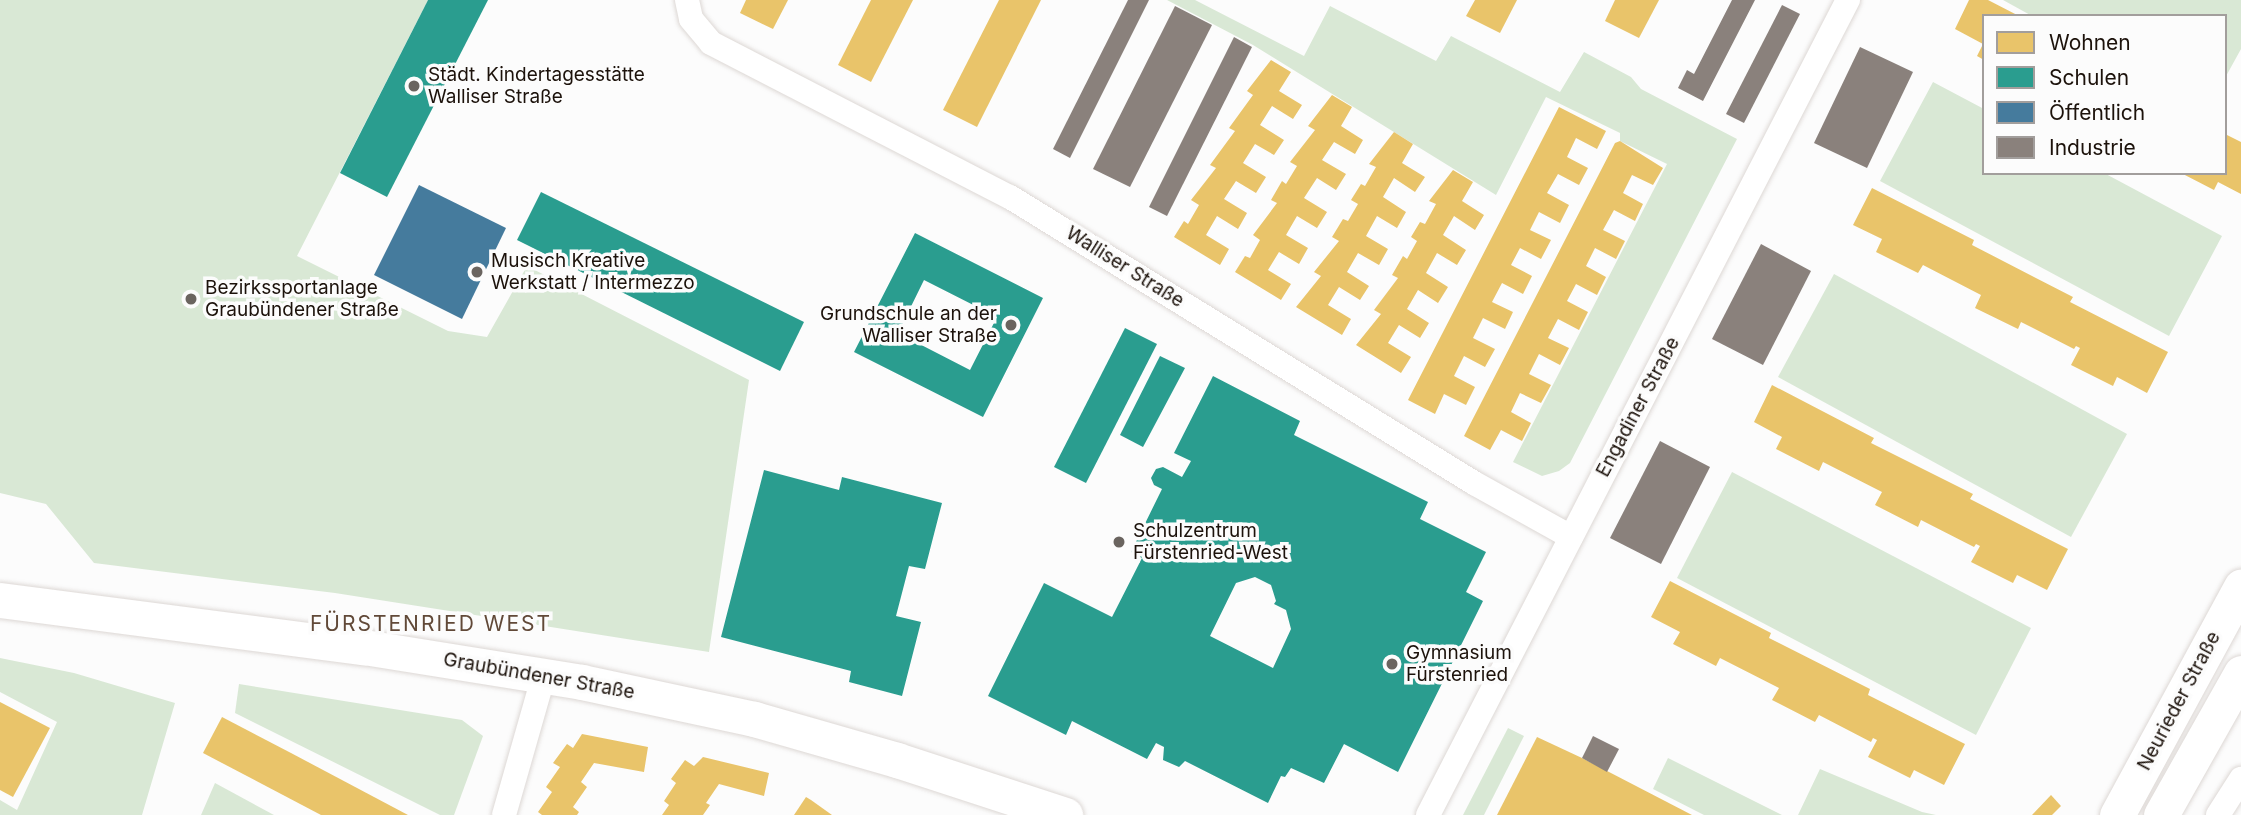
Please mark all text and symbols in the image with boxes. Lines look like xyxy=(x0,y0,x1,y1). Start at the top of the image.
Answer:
legend xyxy=(1982,14,2227,175)
text: Wohnen xyxy=(2049,30,2131,55)
place label: Städt. Kindertagesstätte Walliser Straße xyxy=(428,64,645,108)
text: Schulen xyxy=(2049,65,2129,90)
marker: Städt. Kindertagesstätte Walliser Straße xyxy=(406,78,422,94)
text: Öffentlich xyxy=(2049,100,2145,125)
text: Industrie xyxy=(2049,135,2136,160)
street label: Walliser Straße xyxy=(1062,222,1188,312)
place label: Musisch Kreative Werkstatt / Intermezzo xyxy=(491,250,695,294)
marker: Musisch Kreative Werkstatt / Intermezzo xyxy=(469,264,485,280)
place label: Bezirkssportanlage Graubündener Straße xyxy=(205,277,399,321)
marker: Bezirkssportanlage Graubündener Straße xyxy=(183,291,199,307)
place label: Grundschule an der Walliser Straße xyxy=(820,303,997,347)
marker: Grundschule an der Walliser Straße xyxy=(1003,317,1019,333)
street label: Engadiner Straße xyxy=(1592,333,1684,481)
place label: Schulzentrum Fürstenried-West xyxy=(1133,520,1288,564)
marker: Schulzentrum Fürstenried-West xyxy=(1111,534,1127,550)
district label: FÜRSTENRIED WEST xyxy=(312,611,550,637)
street label: Neurieder Straße xyxy=(2133,628,2225,774)
place label: Gymnasium Fürstenried xyxy=(1406,642,1512,686)
street label: Graubündener Straße xyxy=(442,648,636,704)
marker: Gymnasium Fürstenried xyxy=(1384,656,1400,672)

